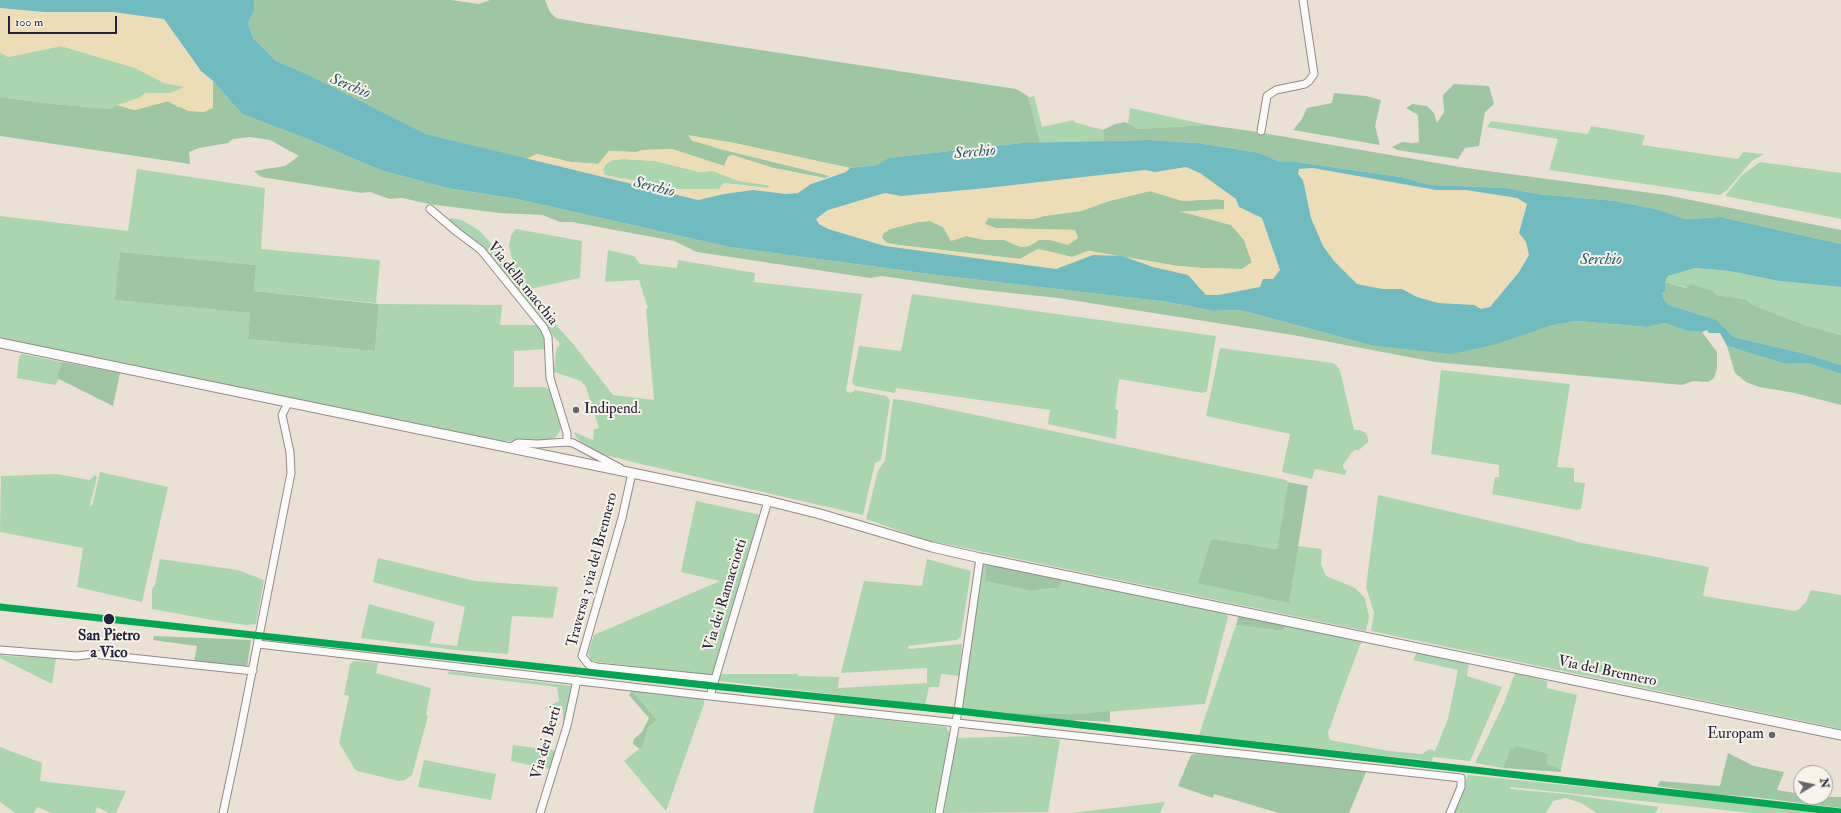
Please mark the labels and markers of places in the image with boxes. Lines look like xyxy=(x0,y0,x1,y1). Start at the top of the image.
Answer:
place label: Indipend. xyxy=(584,401,641,419)
marker: Indipend. xyxy=(571,405,581,415)
marker: San Pietro a Vico xyxy=(102,612,116,626)
place label: San Pietro a Vico xyxy=(78,628,140,663)
place label: Europam xyxy=(1707,726,1764,744)
marker: Europam xyxy=(1767,730,1777,740)

